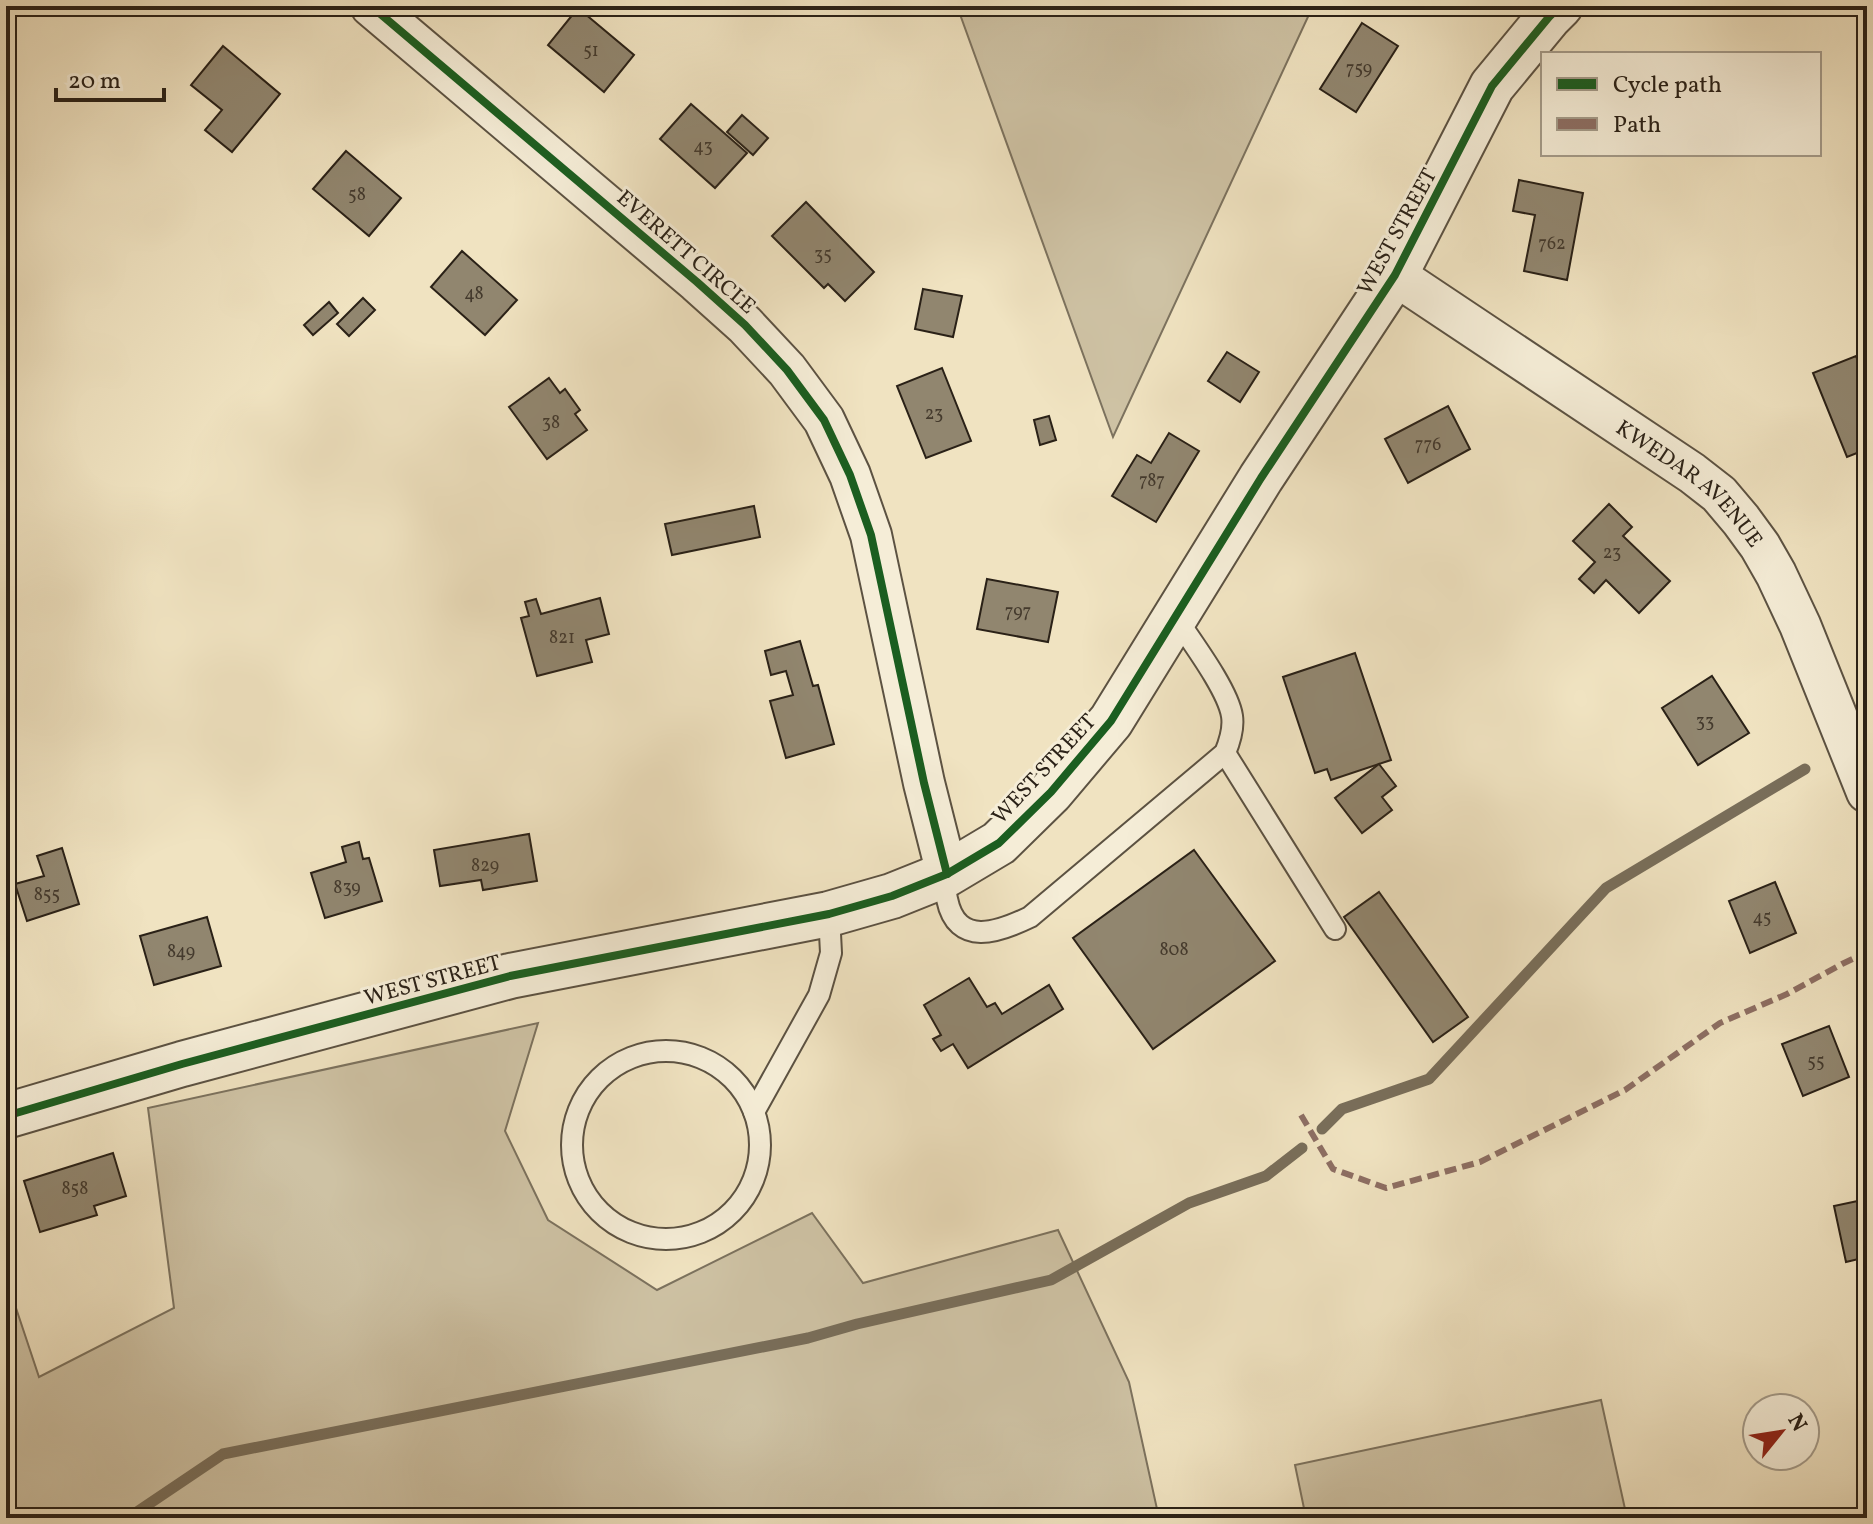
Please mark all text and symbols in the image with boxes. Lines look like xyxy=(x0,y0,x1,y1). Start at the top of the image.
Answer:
house number: 51 xyxy=(583,39,599,64)
scale bar xyxy=(56,52,164,102)
legend xyxy=(1541,52,1821,156)
house number: 759 xyxy=(1346,57,1372,82)
text: 20 m xyxy=(68,65,121,99)
text: Cycle path xyxy=(1613,69,1722,103)
text: Path xyxy=(1613,109,1661,143)
house number: 43 xyxy=(693,135,713,160)
street label: WEST STREET xyxy=(1351,163,1446,301)
house number: 58 xyxy=(348,183,366,208)
street label: EVERETT CIRCLE xyxy=(609,184,762,322)
house number: 762 xyxy=(1538,232,1566,257)
house number: 35 xyxy=(814,243,832,268)
house number: 48 xyxy=(464,282,484,307)
house number: 23 xyxy=(925,402,943,427)
house number: 38 xyxy=(542,411,560,436)
street label: KWEDAR AVENUE xyxy=(1609,413,1769,555)
house number: 776 xyxy=(1415,433,1441,458)
house number: 787 xyxy=(1139,469,1165,494)
house number: 23 xyxy=(1603,541,1621,566)
house number: 797 xyxy=(1005,600,1031,625)
house number: 821 xyxy=(549,626,575,651)
street label: WEST STREET xyxy=(986,708,1104,832)
house number: 33 xyxy=(1696,710,1714,735)
house number: 829 xyxy=(471,854,499,879)
house number: 839 xyxy=(333,876,361,901)
house number: 855 xyxy=(34,883,60,908)
house number: 45 xyxy=(1753,906,1771,931)
house number: 808 xyxy=(1159,938,1189,963)
house number: 849 xyxy=(167,940,195,965)
street label: WEST STREET xyxy=(361,948,505,1015)
house number: 55 xyxy=(1807,1050,1825,1075)
house number: 858 xyxy=(62,1177,88,1202)
north arrow xyxy=(1741,1392,1821,1472)
text: N xyxy=(1779,1409,1814,1438)

